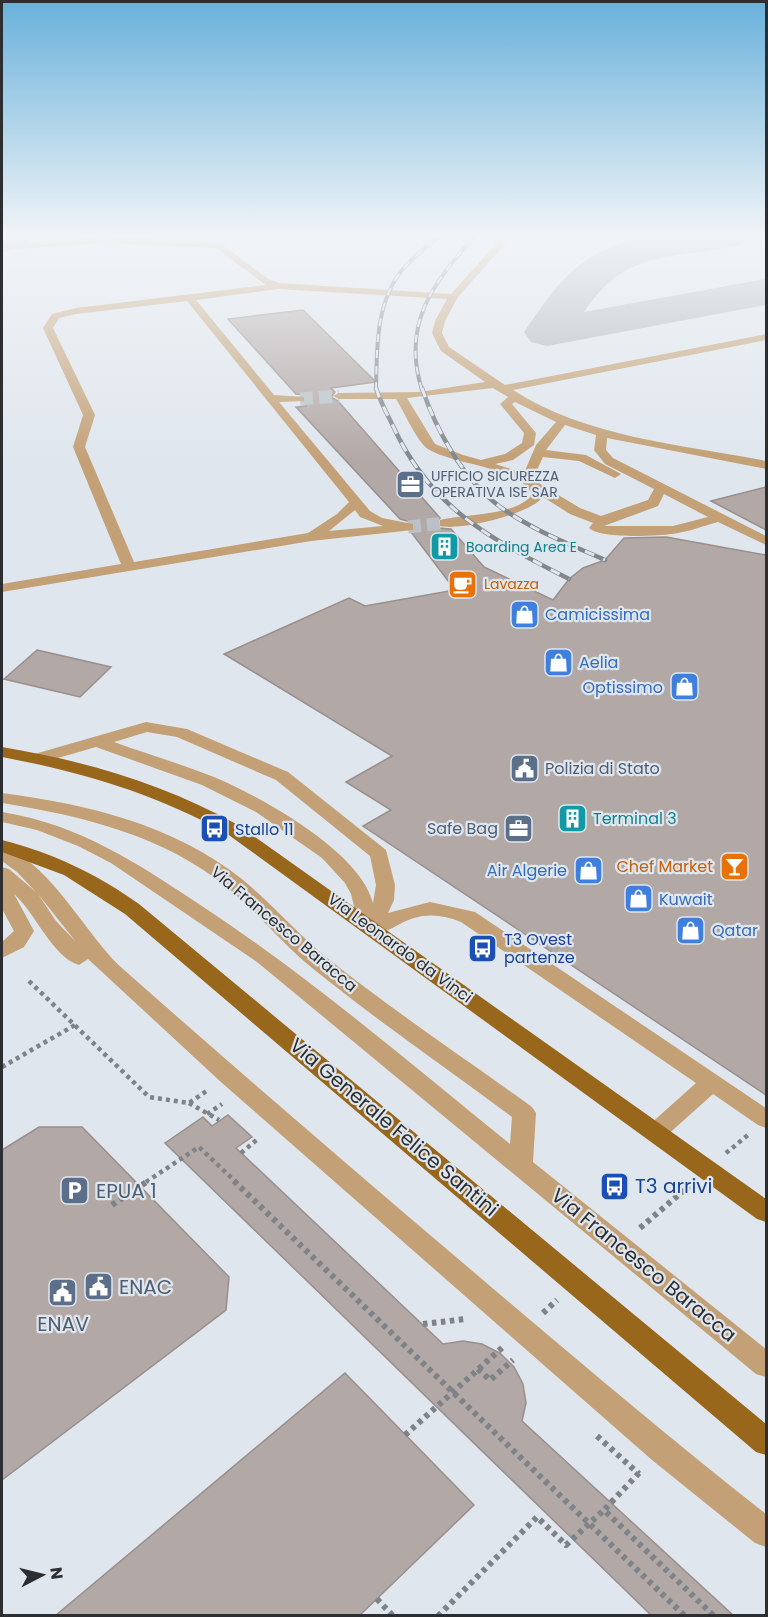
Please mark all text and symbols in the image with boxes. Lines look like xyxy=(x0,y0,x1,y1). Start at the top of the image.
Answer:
place label: UFFICIO SICUREZZA OPERATIVA ISE SAR xyxy=(431,466,559,502)
office icon: UFFICIO SICUREZZA OPERATIVA ISE SAR xyxy=(394,468,426,500)
building icon: Boarding Area E xyxy=(429,531,461,563)
place label: Boarding Area E xyxy=(466,537,577,557)
cafe icon: Lavazza xyxy=(447,568,479,600)
place label: Lavazza xyxy=(484,574,539,594)
shop icon: Camicissima xyxy=(508,598,540,630)
place label: Camicissima xyxy=(545,603,650,626)
shop icon: Aelia xyxy=(542,646,574,678)
place label: Aelia xyxy=(579,651,618,674)
shop icon: Optissimo xyxy=(668,671,700,703)
place label: Optissimo xyxy=(582,676,663,699)
public building icon: Polizia di Stato xyxy=(508,752,540,784)
place label: Polizia di Stato xyxy=(545,757,660,780)
building icon: Terminal 3 xyxy=(556,802,588,834)
place label: Terminal 3 xyxy=(593,807,677,830)
office icon: Safe Bag xyxy=(503,812,535,844)
bus stop icon: Stallo 11 xyxy=(198,813,230,845)
place label: Safe Bag xyxy=(427,817,498,840)
place label: Stallo 11 xyxy=(235,818,294,841)
bar icon: Chef Market xyxy=(718,850,750,882)
shop icon: Air Algerie xyxy=(572,854,604,886)
place label: Chef Market xyxy=(616,855,713,878)
place label: Air Algerie xyxy=(487,859,567,882)
street label: Via Francesco Baracca xyxy=(206,861,362,997)
shop icon: Kuwait xyxy=(622,883,654,915)
street label: Via Leonardo da Vinci xyxy=(323,888,477,1008)
place label: Kuwait xyxy=(659,888,713,911)
shop icon: Qatar xyxy=(675,914,707,946)
place label: Qatar xyxy=(712,919,758,942)
place label: T3 Ovest partenze xyxy=(504,928,575,969)
bus stop icon: T3 Ovest partenze xyxy=(467,932,499,964)
street label: Via Generale Felice Santini xyxy=(284,1031,504,1223)
bus stop icon: T3 arrivi xyxy=(598,1170,630,1202)
place label: T3 arrivi xyxy=(635,1172,712,1200)
parking icon: EPUA 1 xyxy=(59,1175,91,1207)
place label: EPUA 1 xyxy=(96,1177,157,1205)
street label: Via Francesco Baracca xyxy=(545,1181,743,1349)
public building icon: ENAC xyxy=(82,1271,114,1303)
place label: ENAC xyxy=(119,1273,172,1301)
public building icon: ENAV xyxy=(47,1277,79,1309)
place label: ENAV xyxy=(37,1310,89,1338)
north arrow xyxy=(12,1545,72,1605)
text: N xyxy=(44,1566,69,1581)

